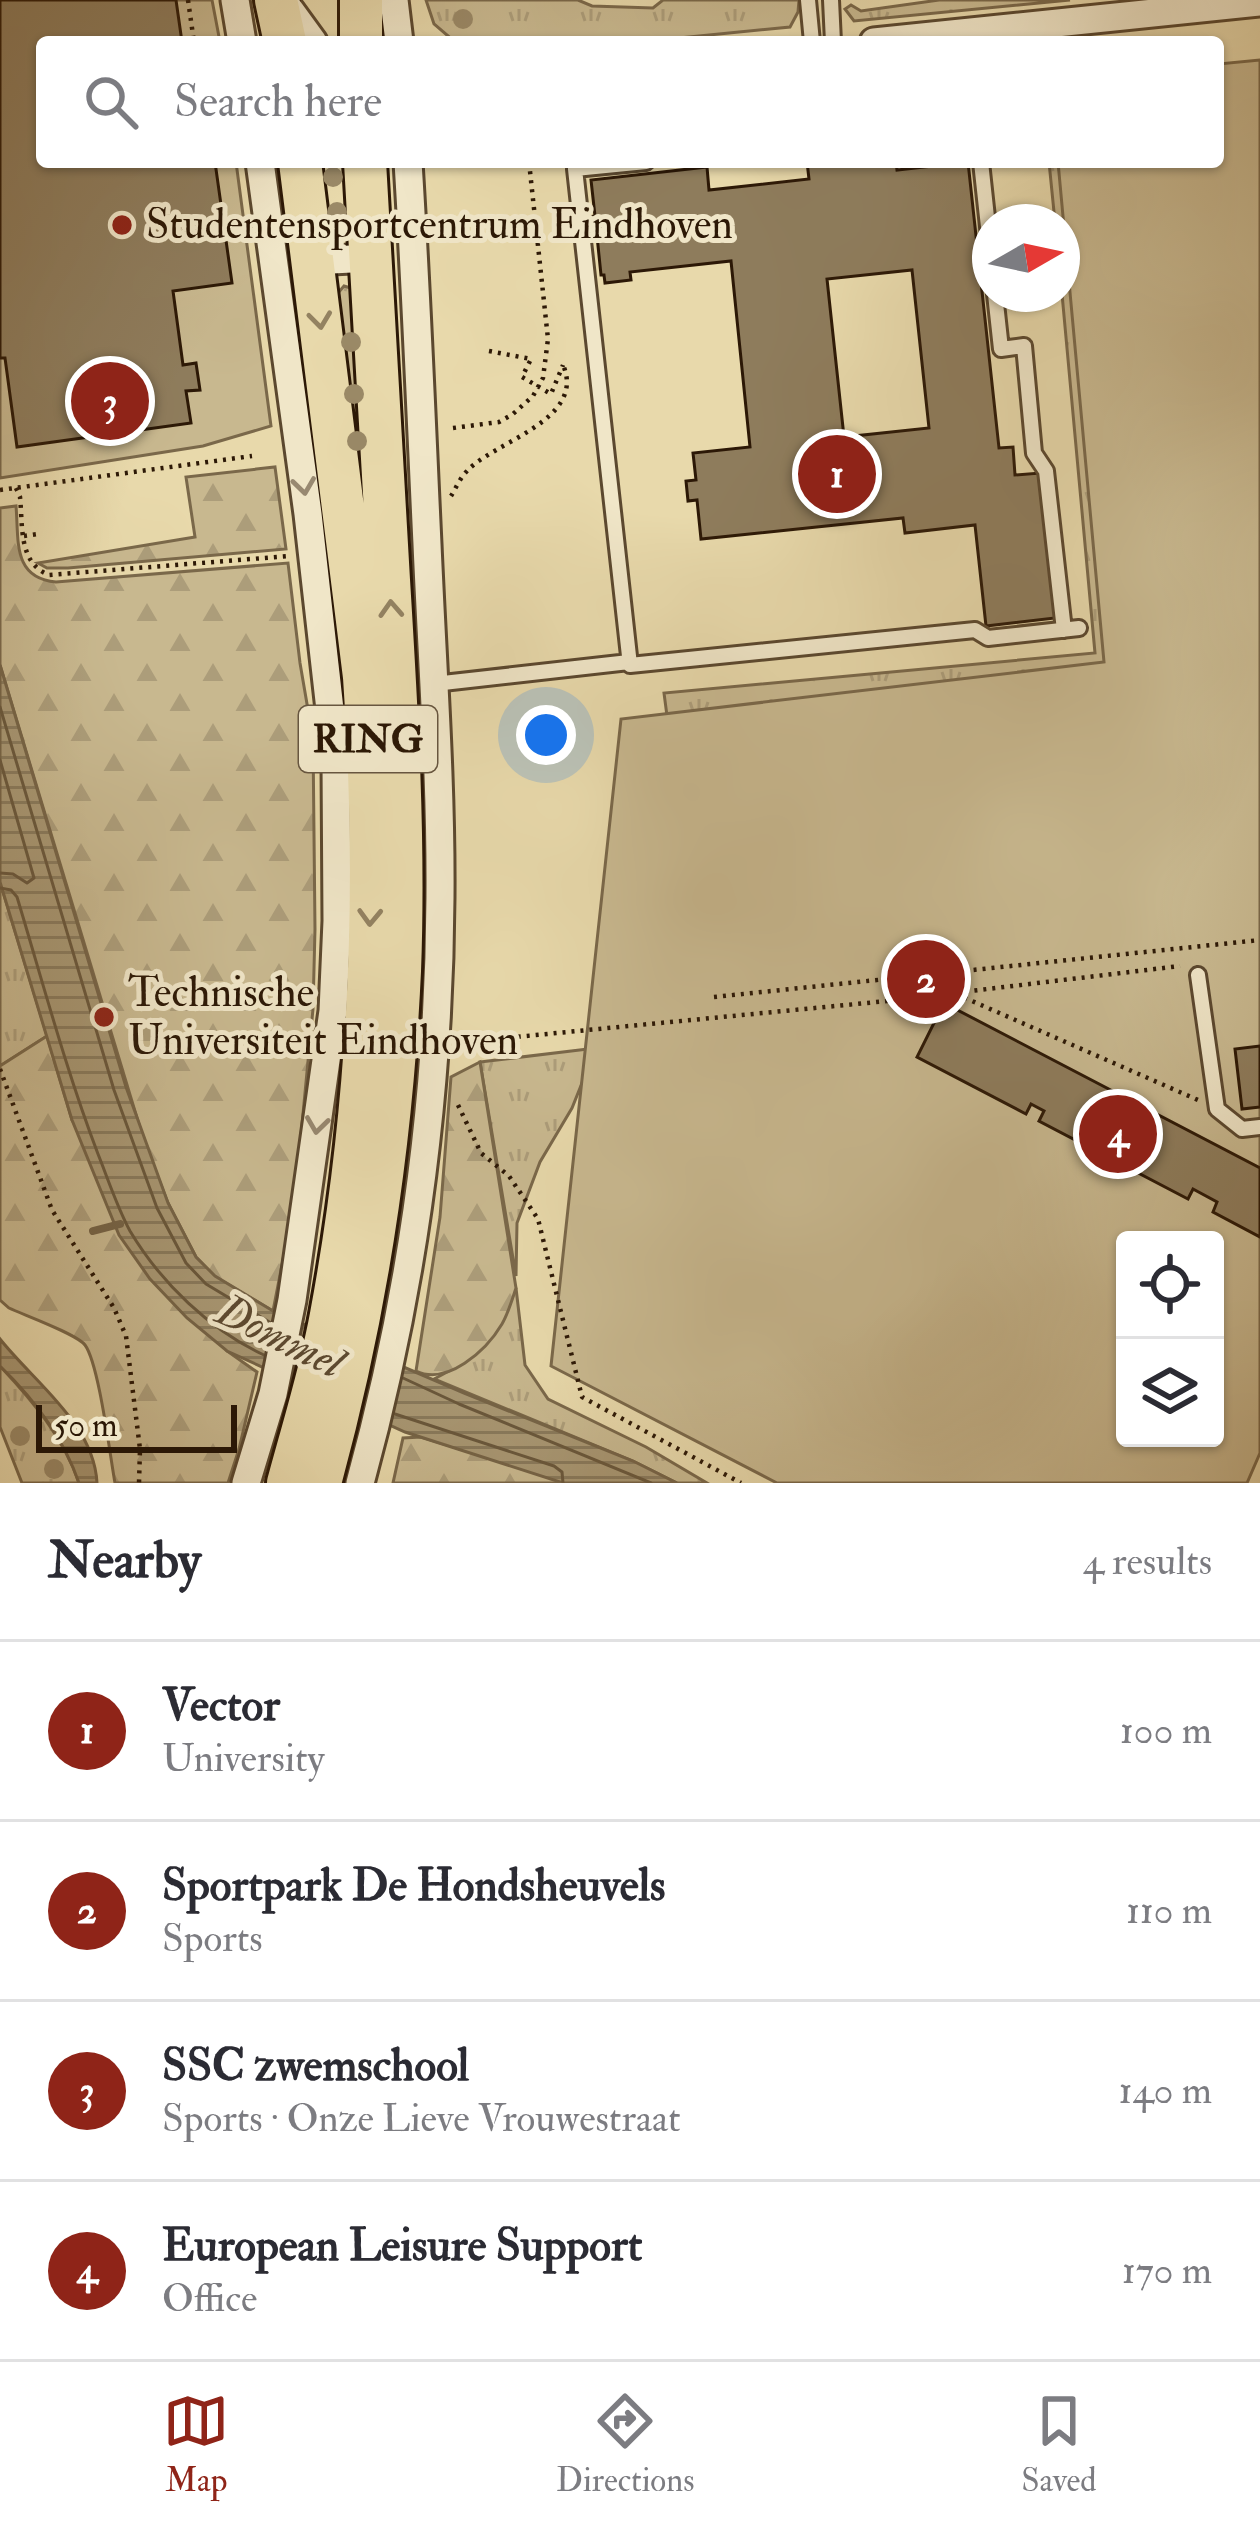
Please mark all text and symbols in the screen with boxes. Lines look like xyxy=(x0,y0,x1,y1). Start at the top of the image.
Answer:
search box xyxy=(36,36,1224,168)
icon: search xyxy=(78,69,144,135)
text: Search here xyxy=(174,74,382,130)
place label: Studentensportcentrum Eindhoven xyxy=(146,199,733,251)
north arrow xyxy=(972,204,1080,312)
marker: Studentensportcentrum Eindhoven xyxy=(109,212,135,238)
one-way arrow xyxy=(306,310,332,330)
pin: 3 xyxy=(71,356,149,446)
pin: 1 xyxy=(798,429,876,519)
one-way arrow xyxy=(290,476,316,496)
one-way arrow xyxy=(378,599,404,618)
your location xyxy=(516,705,576,765)
road number: RING xyxy=(299,706,437,772)
one-way arrow xyxy=(357,908,383,927)
pin: 2 xyxy=(887,934,965,1024)
place label: Technische Universiteit Eindhoven xyxy=(128,967,518,1067)
marker: Technische Universiteit Eindhoven xyxy=(91,1004,117,1030)
pin: 4 xyxy=(1079,1089,1157,1179)
one-way arrow xyxy=(305,1115,331,1135)
map controls xyxy=(1116,1231,1224,1447)
button: locate xyxy=(1116,1231,1224,1339)
water label: Dommel xyxy=(206,1282,356,1393)
button: layers xyxy=(1116,1339,1224,1447)
scale bar xyxy=(36,1399,237,1452)
text: 50 m xyxy=(54,1405,118,1446)
text: Nearby xyxy=(48,1529,201,1593)
text: 4 results xyxy=(1083,1537,1212,1586)
text: Vector xyxy=(162,1678,280,1734)
text: 1 xyxy=(80,1706,94,1755)
text: 100 m xyxy=(1120,1706,1212,1755)
text: University xyxy=(162,1734,325,1783)
text: Sportpark De Hondsheuvels xyxy=(162,1858,666,1914)
text: 2 xyxy=(77,1886,97,1935)
text: 110 m xyxy=(1126,1886,1212,1935)
text: Sports xyxy=(162,1914,263,1963)
text: SSC zwemschool xyxy=(162,2038,469,2094)
text: 3 xyxy=(80,2066,94,2115)
text: 140 m xyxy=(1119,2066,1212,2115)
text: Sports · Onze Lieve Vrouwestraat xyxy=(162,2094,681,2143)
text: European Leisure Support xyxy=(162,2218,642,2274)
text: 4 xyxy=(76,2246,98,2295)
text: 170 m xyxy=(1122,2246,1212,2295)
text: Office xyxy=(162,2274,257,2323)
tab: Map xyxy=(163,2388,229,2501)
tab: Directions xyxy=(556,2388,695,2501)
tab: Saved xyxy=(1021,2388,1097,2501)

